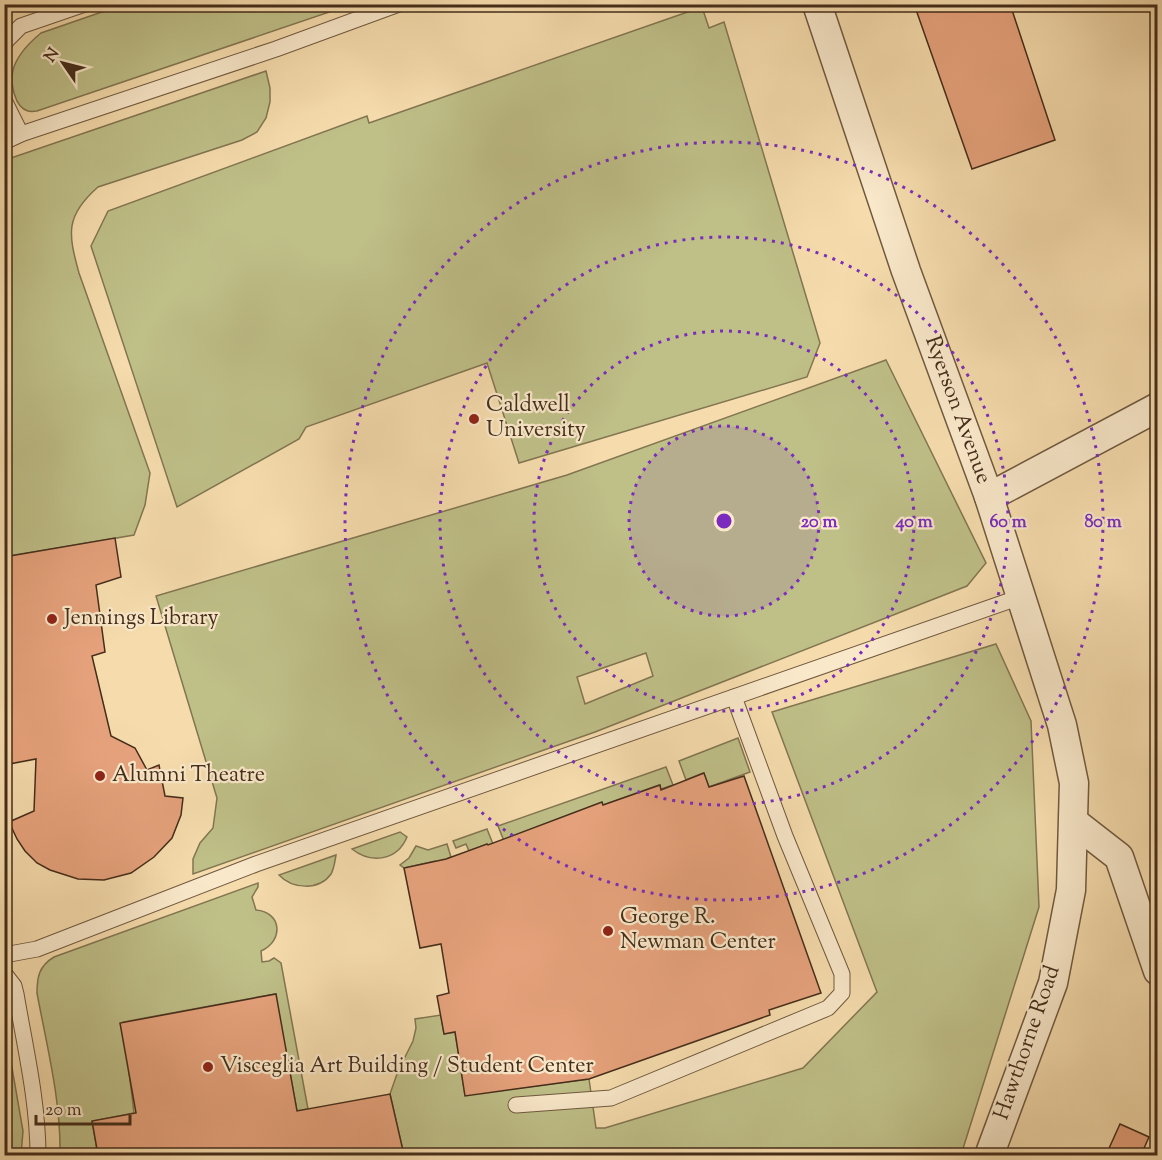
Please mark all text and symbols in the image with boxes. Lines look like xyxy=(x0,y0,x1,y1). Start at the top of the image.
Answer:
north arrow xyxy=(33,33,93,93)
text: N xyxy=(40,44,66,68)
street label: Ryerson Avenue xyxy=(915,331,999,489)
place label: Caldwell University xyxy=(486,390,586,447)
marker: Caldwell University xyxy=(467,412,481,426)
text: 20 m xyxy=(801,510,837,536)
text: 40 m xyxy=(894,510,933,536)
text: 60 m xyxy=(989,510,1027,536)
text: 80 m xyxy=(1084,510,1122,536)
centre of rings xyxy=(714,511,734,531)
place label: Jennings Library xyxy=(63,603,218,635)
marker: Jennings Library xyxy=(45,612,59,626)
place label: Alumni Theatre xyxy=(112,760,265,792)
marker: Alumni Theatre xyxy=(93,769,107,783)
place label: George R. Newman Center xyxy=(620,902,776,959)
marker: George R. Newman Center xyxy=(601,924,615,938)
street label: Hawthorne Road xyxy=(987,961,1069,1125)
place label: Visceglia Art Building / Student Center xyxy=(220,1051,594,1083)
marker: Visceglia Art Building / Student Center xyxy=(201,1060,215,1074)
scale bar xyxy=(36,1088,130,1126)
text: 20 m xyxy=(45,1098,82,1124)

